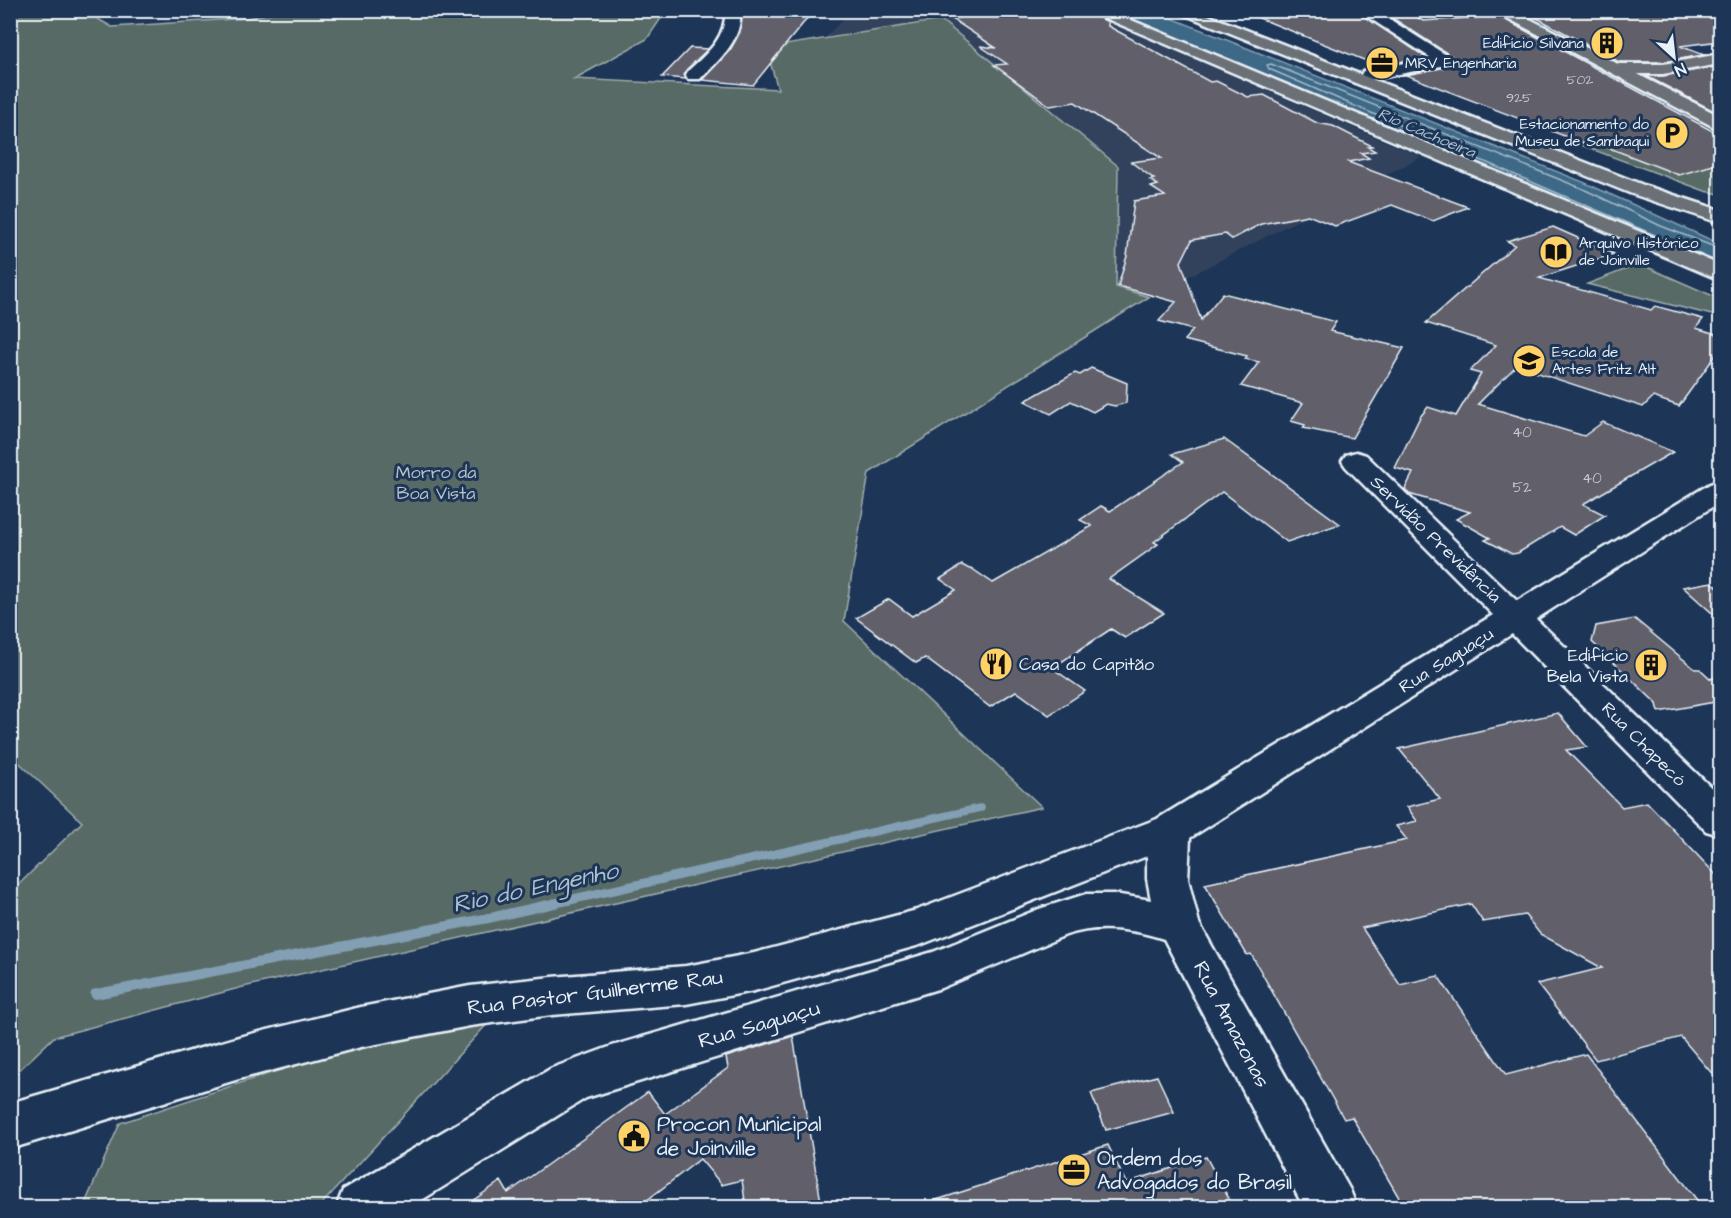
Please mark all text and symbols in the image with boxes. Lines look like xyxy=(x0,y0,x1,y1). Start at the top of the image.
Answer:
building icon: Edifício Silvana xyxy=(1589,25,1625,61)
north arrow xyxy=(1644,27,1704,87)
place label: Edifício Silvana xyxy=(1483,33,1584,54)
office icon: MRV Engenharia xyxy=(1364,45,1400,81)
place label: MRV Engenharia xyxy=(1405,53,1517,75)
text: N xyxy=(1671,57,1690,82)
house number: 502 xyxy=(1567,70,1593,90)
house number: 925 xyxy=(1506,88,1532,108)
water label: Rio Cachoeira xyxy=(1375,103,1479,164)
place label: Estacionamento do Museu de Sambaqui xyxy=(1515,114,1650,152)
parking icon: Estacionamento do Museu de Sambaqui xyxy=(1654,115,1690,151)
place label: Arquivo Histórico de Joinville xyxy=(1579,233,1699,271)
library icon: Arquivo Histórico de Joinville xyxy=(1538,234,1574,270)
place label: Escola de Artes Fritz Alt xyxy=(1552,342,1656,380)
school or university icon: Escola de Artes Fritz Alt xyxy=(1511,343,1547,379)
house number: 40 xyxy=(1512,422,1532,443)
park label: Morro da Boa Vista xyxy=(396,460,476,506)
house number: 40 xyxy=(1582,468,1602,489)
street label: Servidão Previdência xyxy=(1365,470,1507,609)
house number: 52 xyxy=(1512,477,1532,498)
street label: Rua Saguaçu xyxy=(1394,621,1499,700)
place label: Edifício Bela Vista xyxy=(1547,643,1628,689)
restaurant icon: Casa do Capitão xyxy=(978,646,1014,682)
building icon: Edifício Bela Vista xyxy=(1633,647,1669,683)
place label: Casa do Capitão xyxy=(1019,652,1154,677)
street label: Rua Chapecó xyxy=(1596,696,1692,792)
water label: Rio do Engenho xyxy=(449,854,623,923)
street label: Rua Amazonas xyxy=(1186,956,1277,1092)
street label: Rua Pastor Guilherme Rau xyxy=(466,962,725,1023)
street label: Rua Saguaçu xyxy=(695,993,824,1058)
place label: Procon Municipal de Joinville xyxy=(657,1110,822,1163)
public building icon: Procon Municipal de Joinville xyxy=(616,1118,652,1154)
place label: Ordem dos Advogados do Brasil xyxy=(1097,1144,1292,1199)
office icon: Ordem dos Advogados do Brasil xyxy=(1056,1152,1092,1188)

